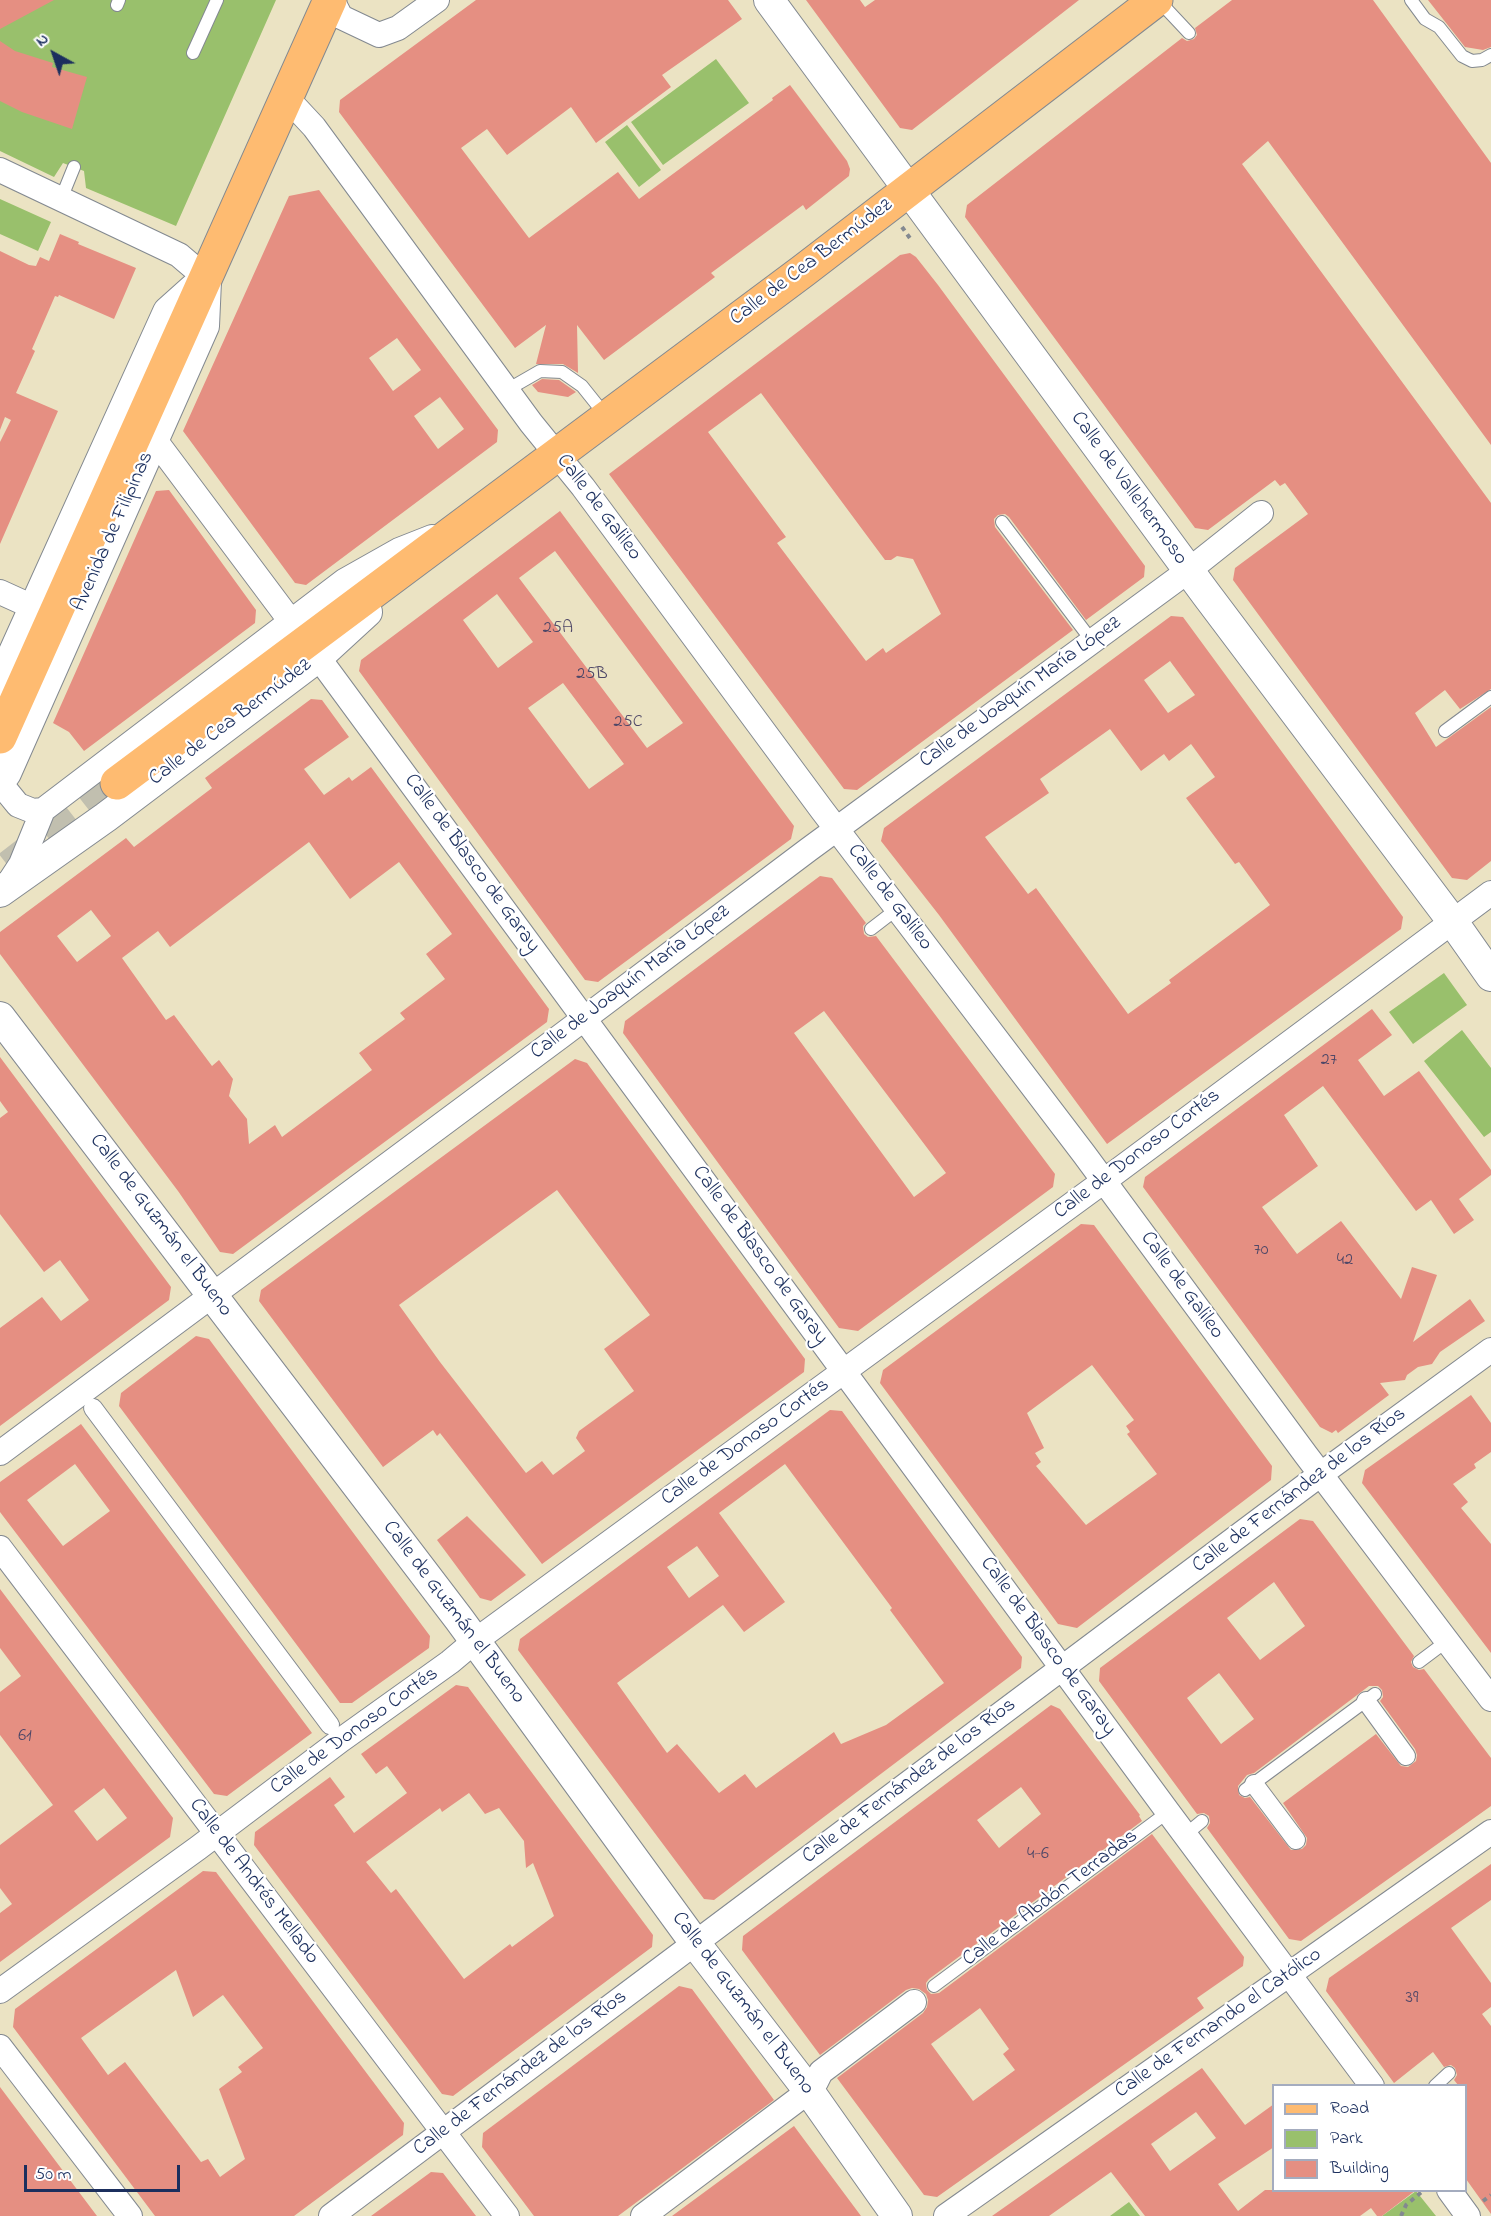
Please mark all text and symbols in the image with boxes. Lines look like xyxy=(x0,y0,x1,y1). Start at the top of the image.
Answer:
north arrow xyxy=(24,24,84,84)
text: N xyxy=(31,28,54,53)
street label: Calle de Cea Bermúdez xyxy=(726,194,898,332)
street label: Calle de Vallehermoso xyxy=(1064,407,1192,571)
street label: Avenida de Filipinas xyxy=(67,448,161,616)
street label: Calle de Galileo xyxy=(550,450,646,566)
street label: Calle de Joaquín María López xyxy=(915,611,1127,775)
house number: 25A xyxy=(543,618,573,640)
street label: Calle de Cea Bermúdez xyxy=(145,654,317,792)
house number: 25B xyxy=(576,664,608,686)
house number: 25C xyxy=(613,712,643,734)
street label: Calle de Blasco de Garay xyxy=(397,769,545,959)
street label: Calle de Galileo xyxy=(841,840,937,956)
street label: Calle de Joaquín María López xyxy=(526,900,736,1066)
house number: 27 xyxy=(1321,1050,1337,1072)
street label: Calle de Donoso Cortés xyxy=(1050,1084,1226,1226)
street label: Calle de Guzmán el Bueno xyxy=(83,1130,237,1322)
street label: Calle de Blasco de Garay xyxy=(685,1161,833,1351)
street label: Calle de Galileo xyxy=(1134,1227,1228,1345)
house number: 70 xyxy=(1253,1240,1269,1262)
house number: 42 xyxy=(1337,1250,1353,1272)
street label: Calle de Donoso Cortés xyxy=(657,1374,835,1512)
street label: Calle de Fernández de los Ríos xyxy=(1188,1402,1412,1580)
street label: Calle de Guzmán el Bueno xyxy=(376,1517,530,1709)
street label: Calle de Blasco de Garay xyxy=(973,1552,1121,1742)
street label: Calle de Donoso Cortés xyxy=(266,1663,444,1801)
street label: Calle de Fernández de los Ríos xyxy=(798,1693,1022,1871)
house number: 61 xyxy=(18,1726,32,1748)
street label: Calle de Andrés Mellado xyxy=(182,1794,324,1970)
street label: Calle de Abdón Terradas xyxy=(958,1825,1144,1973)
house number: 4-6 xyxy=(1027,1844,1049,1866)
street label: Calle de Guzmán el Bueno xyxy=(665,1908,819,2100)
street label: Calle de Fernando el Católico xyxy=(1111,1943,1327,2105)
street label: Calle de Fernández de los Ríos xyxy=(409,1985,633,2163)
house number: 39 xyxy=(1406,1988,1418,2010)
legend xyxy=(1272,2084,1467,2192)
text: Road xyxy=(1330,2096,1369,2122)
text: Park xyxy=(1330,2126,1363,2152)
scale bar xyxy=(27,2153,183,2191)
text: Building xyxy=(1330,2156,1389,2182)
text: 50 m xyxy=(35,2162,72,2188)

